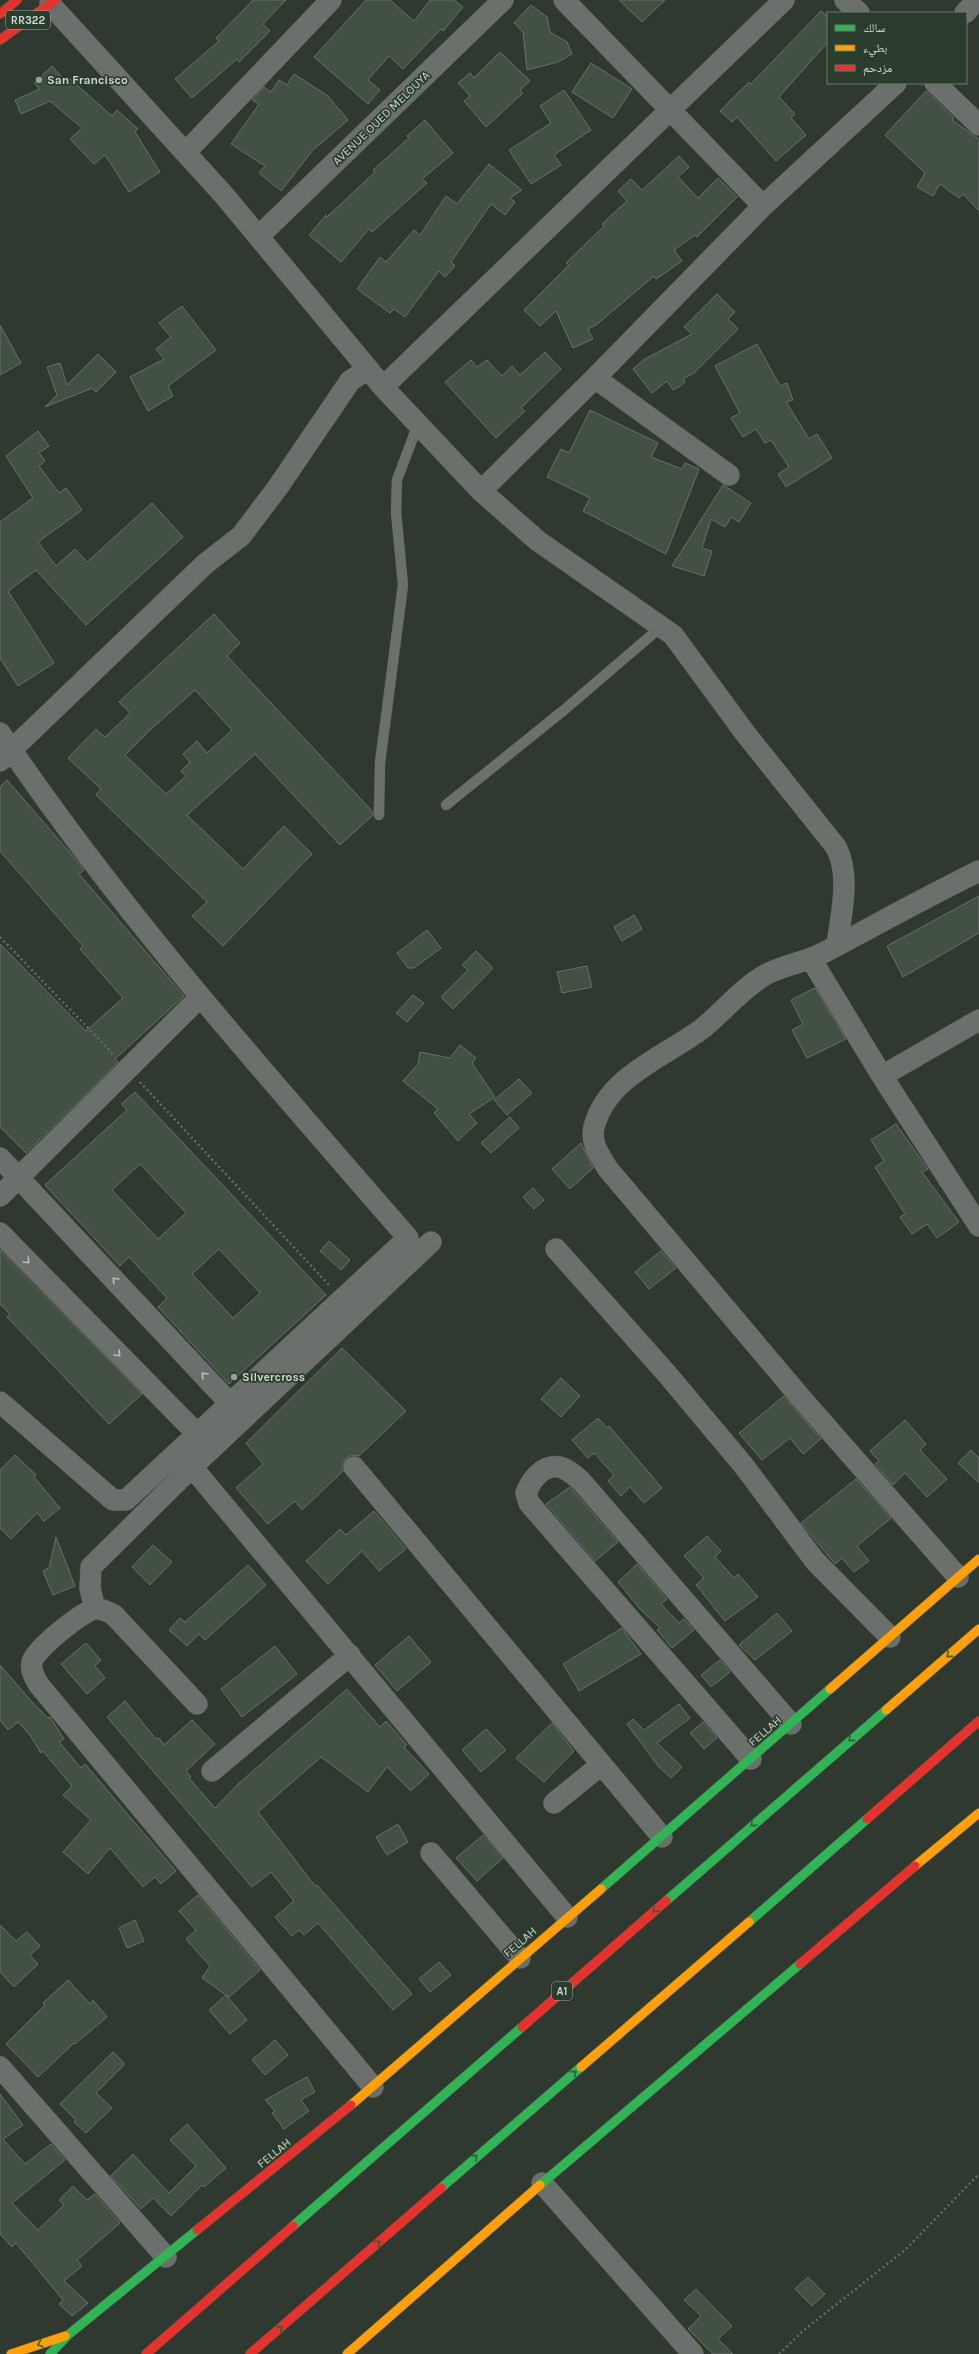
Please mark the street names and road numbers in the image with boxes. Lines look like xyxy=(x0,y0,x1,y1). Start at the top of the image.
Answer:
road number: RR322 xyxy=(6,11,50,29)
street label: AVENUE OUED MELOUYA xyxy=(330,68,433,168)
street label: FELLAH xyxy=(746,1713,784,1749)
street label: FELLAH xyxy=(501,1924,539,1960)
road number: A1 xyxy=(552,1982,572,2000)
street label: FELLAH xyxy=(254,2135,294,2171)

